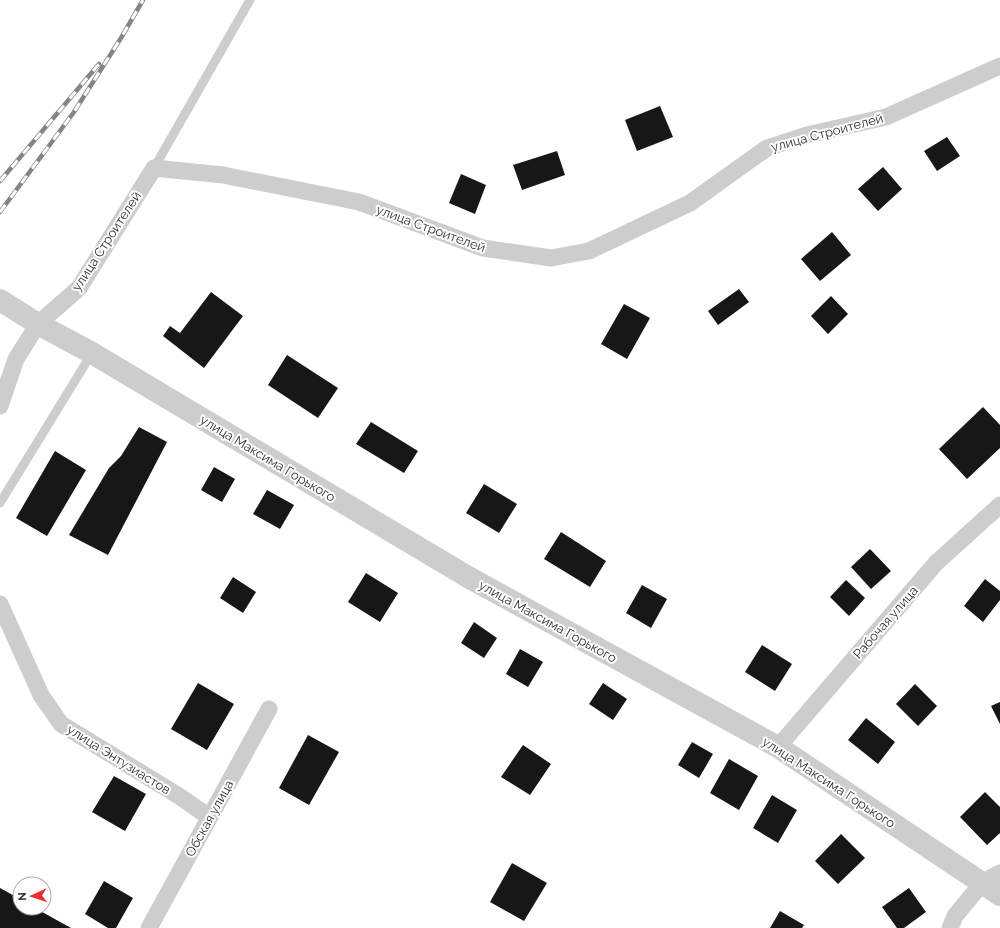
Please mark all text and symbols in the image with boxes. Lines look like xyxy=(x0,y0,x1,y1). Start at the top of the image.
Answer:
street label: улица Строителей xyxy=(770,110,885,155)
street label: улица Строителей xyxy=(69,189,144,294)
street label: улица Строителей xyxy=(374,202,488,255)
street label: улица Максима Горького xyxy=(197,412,338,505)
street label: улица Максима Горького xyxy=(476,577,620,666)
street label: Рабочая улица xyxy=(850,583,921,662)
street label: улица Энтузиастов xyxy=(64,722,173,797)
street label: улица Максима Горького xyxy=(760,734,898,831)
street label: Обская улица xyxy=(182,777,237,859)
north arrow xyxy=(12,876,52,916)
text: N xyxy=(16,892,29,901)

